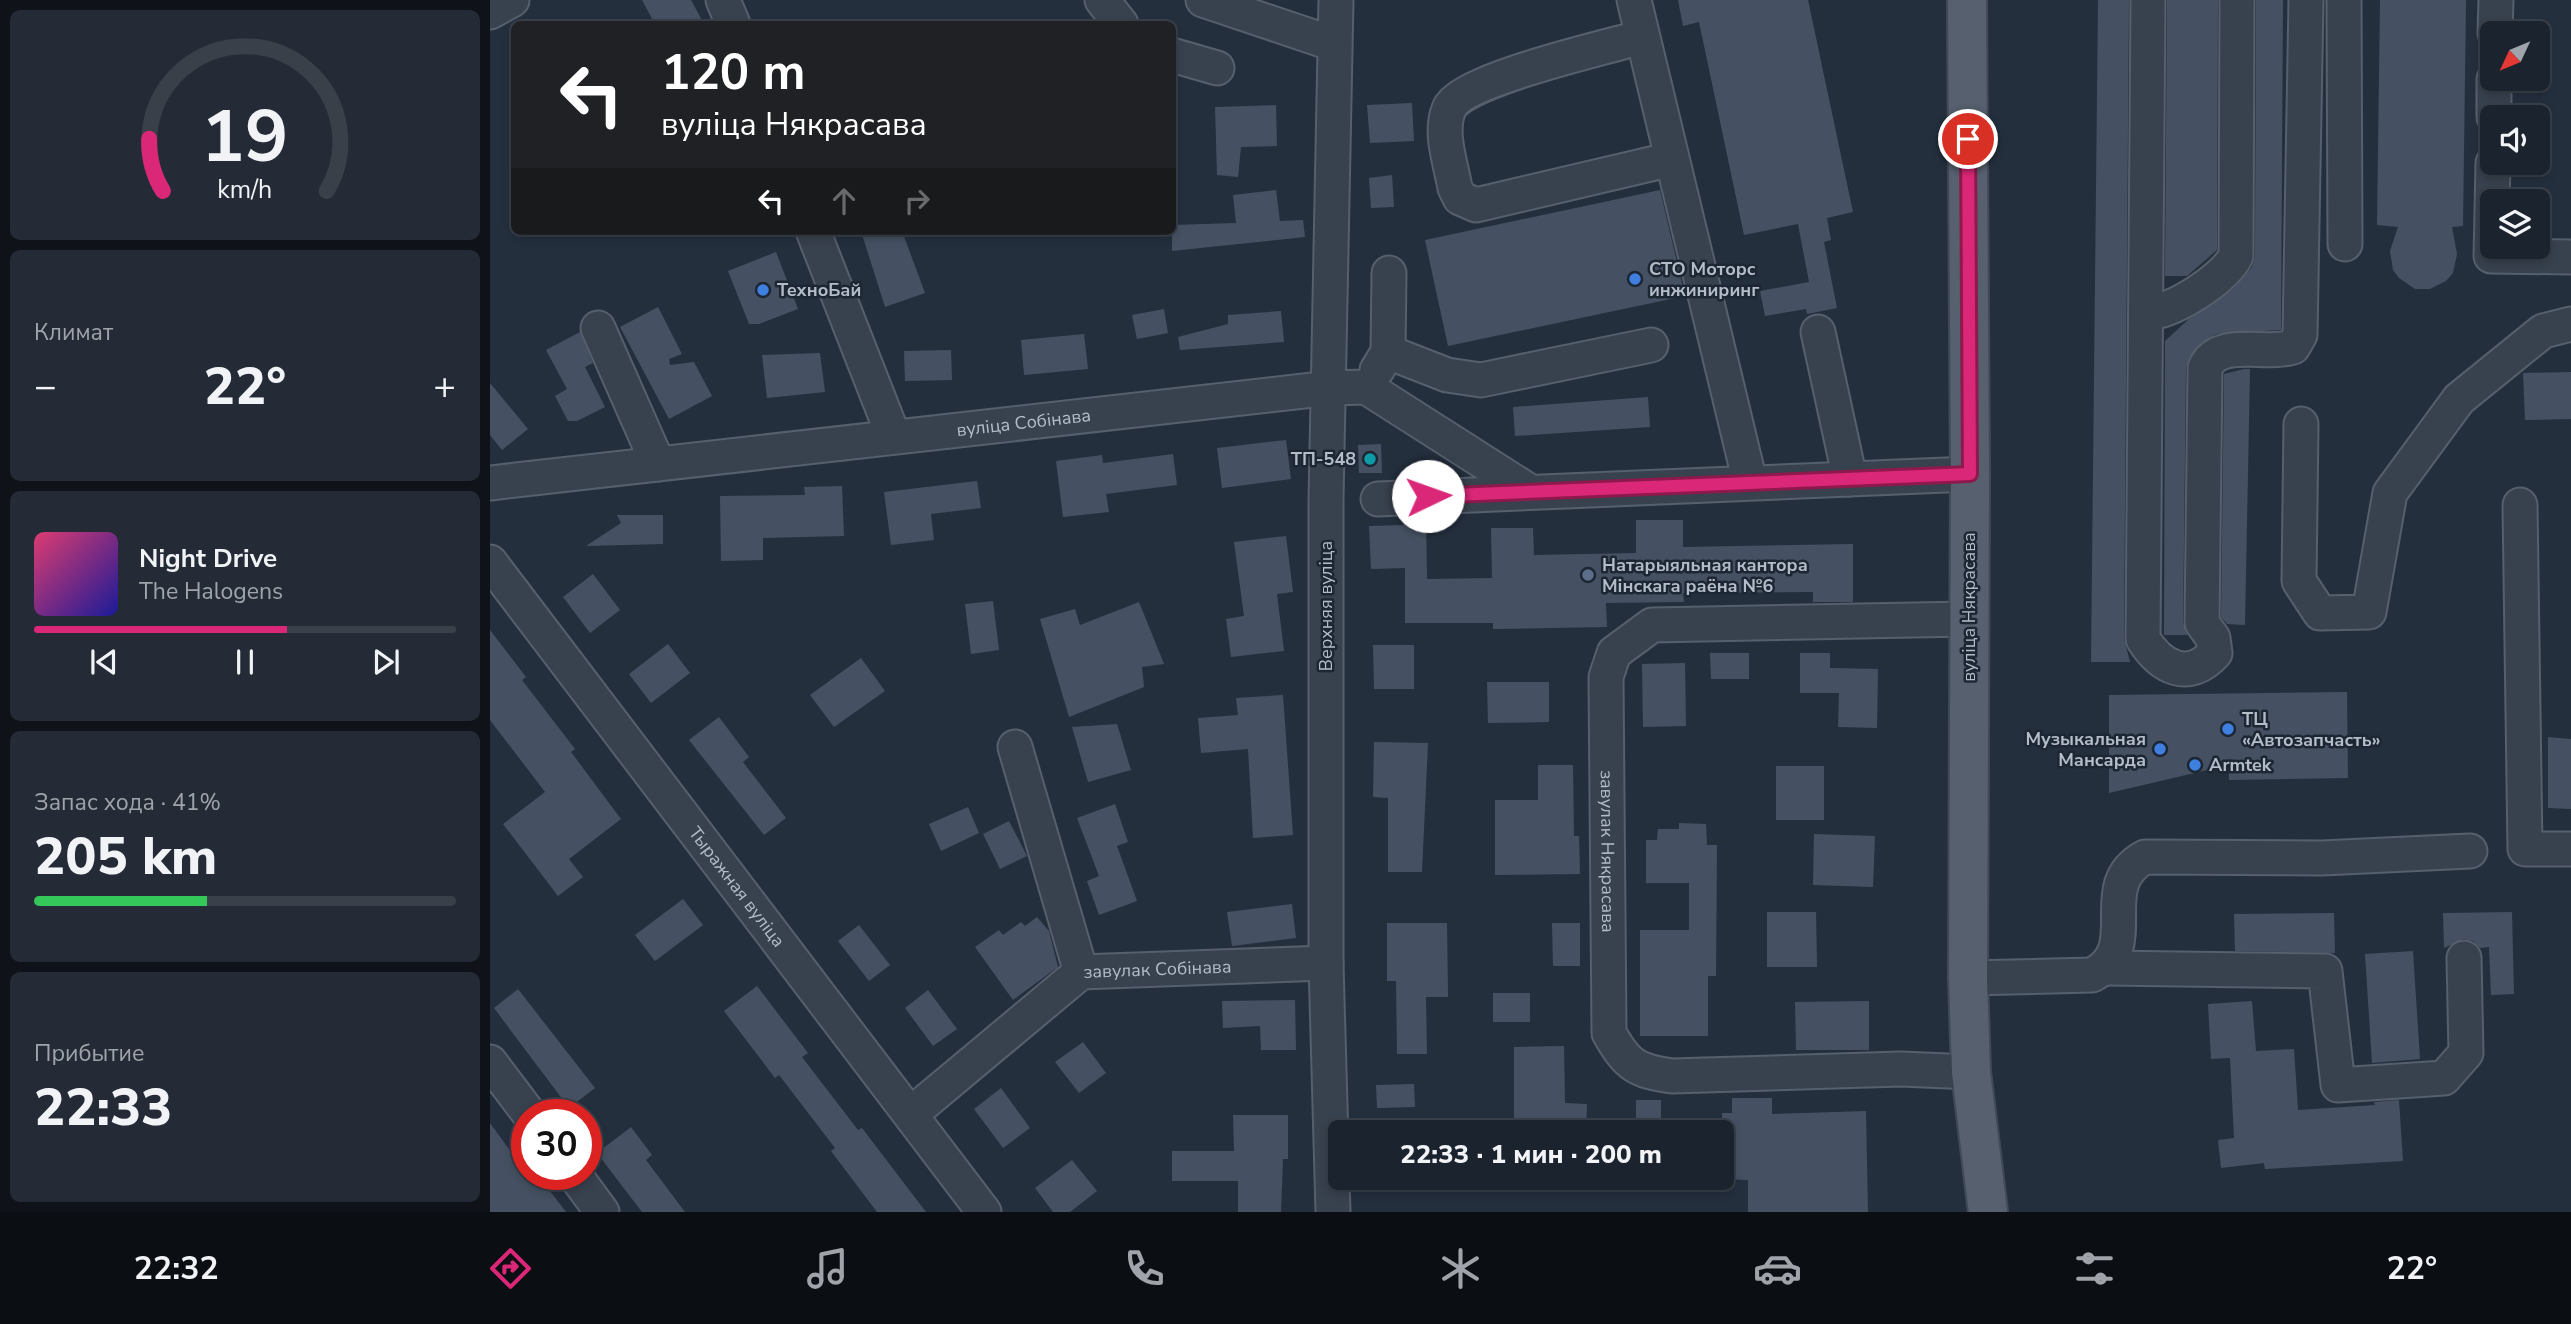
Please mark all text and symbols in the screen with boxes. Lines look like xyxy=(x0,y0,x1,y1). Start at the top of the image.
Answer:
north arrow xyxy=(2480,21,2550,91)
map controls xyxy=(2480,21,2550,259)
text: 120 m xyxy=(661,39,805,106)
icon: left xyxy=(546,49,637,140)
text: 19 xyxy=(201,88,289,188)
text: вуліца Някрасава xyxy=(661,103,927,146)
button: sound xyxy=(2480,105,2550,175)
pin xyxy=(1938,109,1998,169)
icon: arrive xyxy=(1949,120,1987,158)
text: km/h xyxy=(217,173,273,207)
icon: left xyxy=(752,182,790,220)
icon: ahead xyxy=(825,182,863,220)
icon: right xyxy=(898,182,936,220)
button: layers xyxy=(2480,189,2550,259)
place label: СТО Моторс инжиниринг xyxy=(1649,257,1759,302)
marker: СТО Моторс инжиниринг xyxy=(1627,271,1643,287)
place label: ТехноБай xyxy=(777,278,861,302)
marker: ТехноБай xyxy=(755,282,771,298)
text: Климат xyxy=(34,317,113,348)
text: 22° xyxy=(204,351,286,422)
text: − xyxy=(34,361,57,412)
text: + xyxy=(433,361,456,412)
street label: вуліца Собінава xyxy=(955,403,1092,442)
place label: ТП-548 xyxy=(1291,447,1356,471)
marker: ТП-548 xyxy=(1362,451,1378,467)
position arrow xyxy=(1391,459,1465,533)
street label: вуліца Някрасава xyxy=(1957,532,1981,682)
text: Night Drive xyxy=(139,541,277,576)
street label: Верхняя вуліца xyxy=(1314,541,1338,671)
place label: Натарыяльная кантора Мінскага раёна №6 xyxy=(1602,553,1808,598)
marker: Натарыяльная кантора Мінскага раёна №6 xyxy=(1580,567,1596,583)
text: The Halogens xyxy=(139,576,283,607)
icon: previous xyxy=(85,643,123,681)
icon: pause xyxy=(226,643,264,681)
icon: next xyxy=(367,643,405,681)
place label: ТЦ «Автозапчасть» xyxy=(2242,707,2381,752)
marker: ТЦ «Автозапчасть» xyxy=(2220,721,2236,737)
place label: Музыкальная Мансарда xyxy=(2025,727,2146,772)
marker: Музыкальная Мансарда xyxy=(2152,741,2168,757)
place label: Armtek xyxy=(2209,753,2272,777)
marker: Armtek xyxy=(2187,757,2203,773)
street label: завулак Някрасава xyxy=(1595,770,1620,933)
text: Запас хода · 41% xyxy=(34,787,221,818)
text: 205 km xyxy=(34,821,217,892)
street label: Тыражная вуліца xyxy=(683,822,791,952)
street label: завулак Собінава xyxy=(1083,954,1232,984)
text: Прибытие xyxy=(34,1038,144,1069)
text: 22:33 xyxy=(34,1072,172,1143)
speed limit sign: 30 xyxy=(511,1099,602,1190)
text: 22:33 · 1 мин · 200 m xyxy=(1400,1137,1662,1172)
icon: directions xyxy=(486,1244,535,1293)
icon: music xyxy=(803,1244,852,1293)
icon: phone xyxy=(1120,1244,1169,1293)
icon: climate xyxy=(1436,1244,1485,1293)
icon: car xyxy=(1753,1244,1802,1293)
icon: filters xyxy=(2070,1244,2119,1293)
text: 22:32 xyxy=(134,1247,219,1290)
text: 22° xyxy=(2387,1247,2437,1290)

